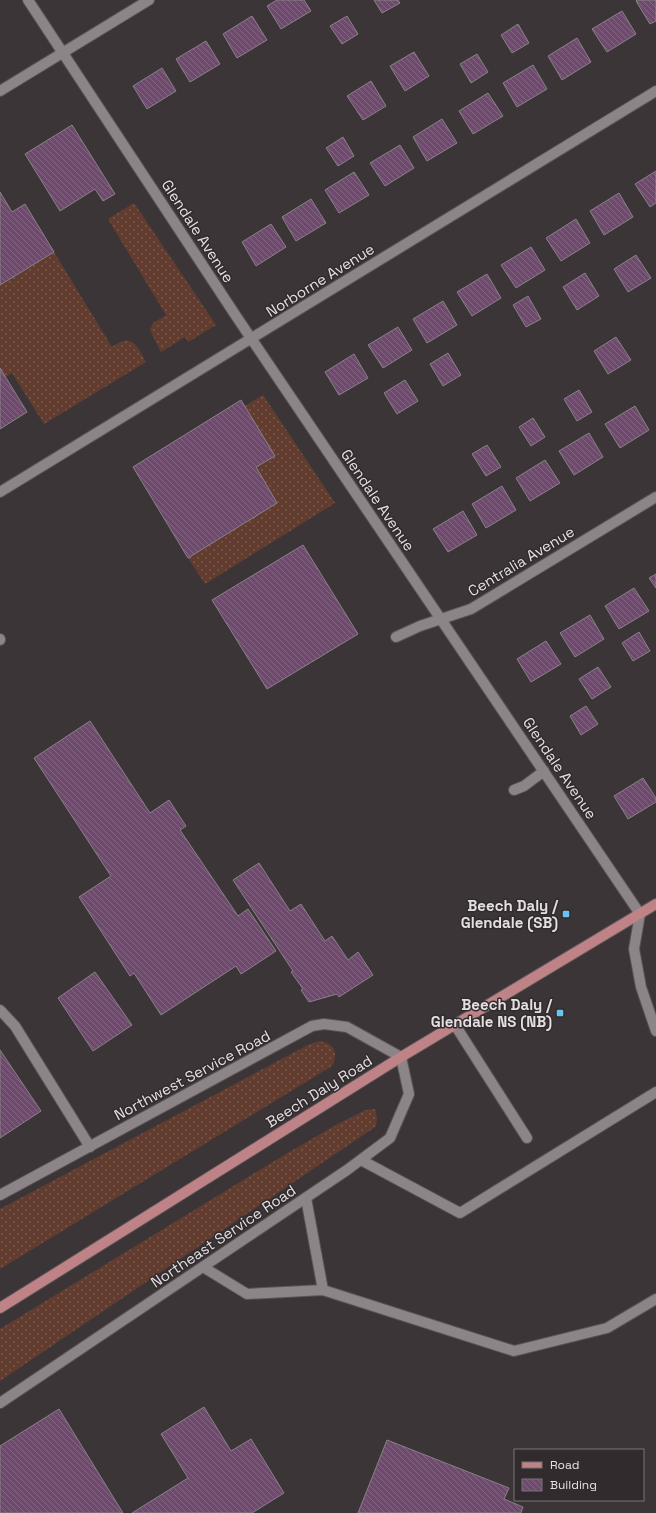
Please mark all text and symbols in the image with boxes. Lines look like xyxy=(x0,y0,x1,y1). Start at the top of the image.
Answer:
street label: Glendale Avenue xyxy=(158,176,238,286)
street label: Norborne Avenue xyxy=(262,239,378,321)
street label: Glendale Avenue xyxy=(337,445,419,555)
street label: Centralia Avenue xyxy=(464,522,578,600)
street label: Glendale Avenue xyxy=(519,713,601,823)
place label: Beech Daly / Glendale (SB) xyxy=(461,896,559,932)
marker: Beech Daly / Glendale (SB) xyxy=(561,909,571,919)
place label: Beech Daly / Glendale NS (NB) xyxy=(431,995,553,1031)
marker: Beech Daly / Glendale NS (NB) xyxy=(555,1008,565,1018)
street label: Northwest Service Road xyxy=(111,1026,273,1124)
street label: Beech Daly Road xyxy=(262,1051,376,1131)
street label: Northeast Service Road xyxy=(147,1180,299,1292)
legend xyxy=(514,1449,644,1501)
text: Road xyxy=(550,1457,579,1473)
text: Building xyxy=(550,1477,597,1493)

